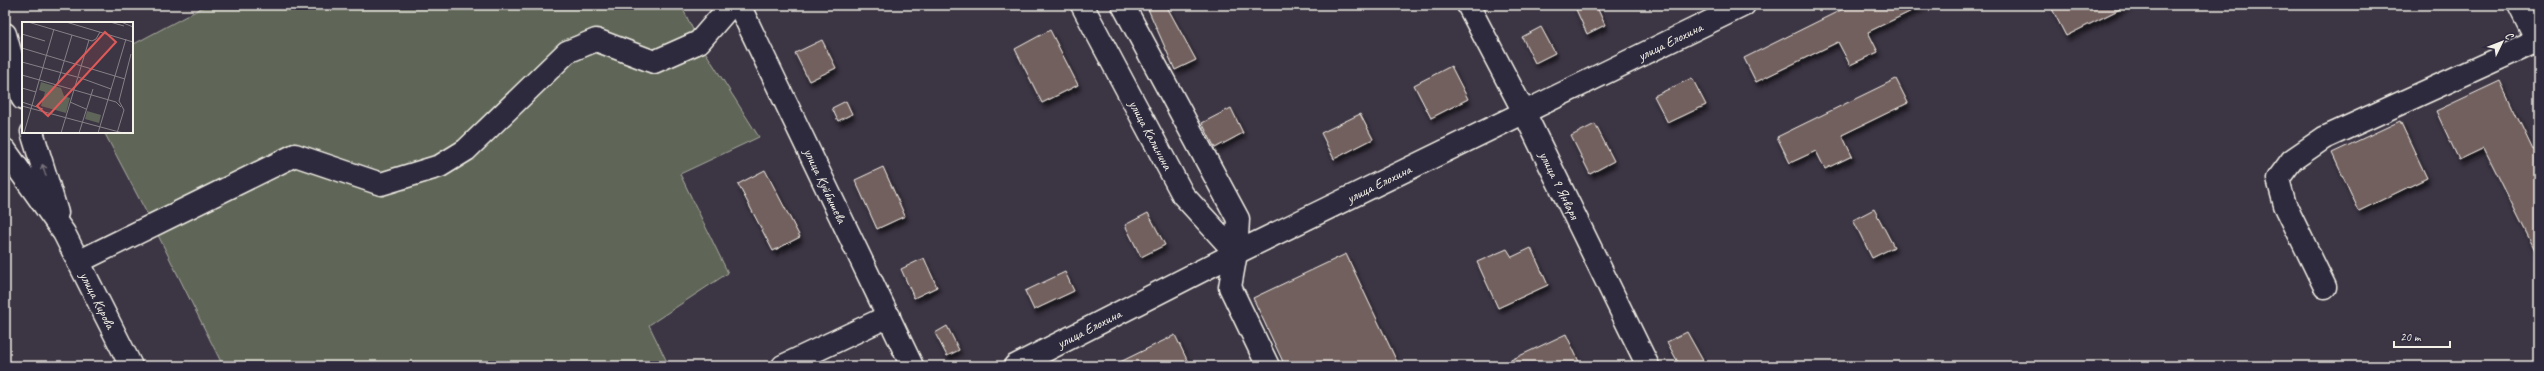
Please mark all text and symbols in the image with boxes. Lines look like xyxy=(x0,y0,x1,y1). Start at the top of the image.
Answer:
street label: улица Елохина xyxy=(1634,18,1706,65)
inset map xyxy=(22,22,133,133)
north arrow xyxy=(2482,22,2522,62)
text: С xyxy=(2502,28,2517,43)
street label: улица Калинина xyxy=(1125,96,1177,173)
street label: улица Куйбышева xyxy=(800,144,851,227)
street label: улица 9 Января xyxy=(1535,147,1584,223)
street label: улица Елохина xyxy=(1343,160,1415,207)
one-way arrow xyxy=(39,164,47,176)
street label: улица Кирова xyxy=(76,268,120,333)
street label: улица Елохина xyxy=(1053,304,1125,352)
scale bar xyxy=(2394,323,2450,349)
text: 20 m xyxy=(2400,329,2422,345)

